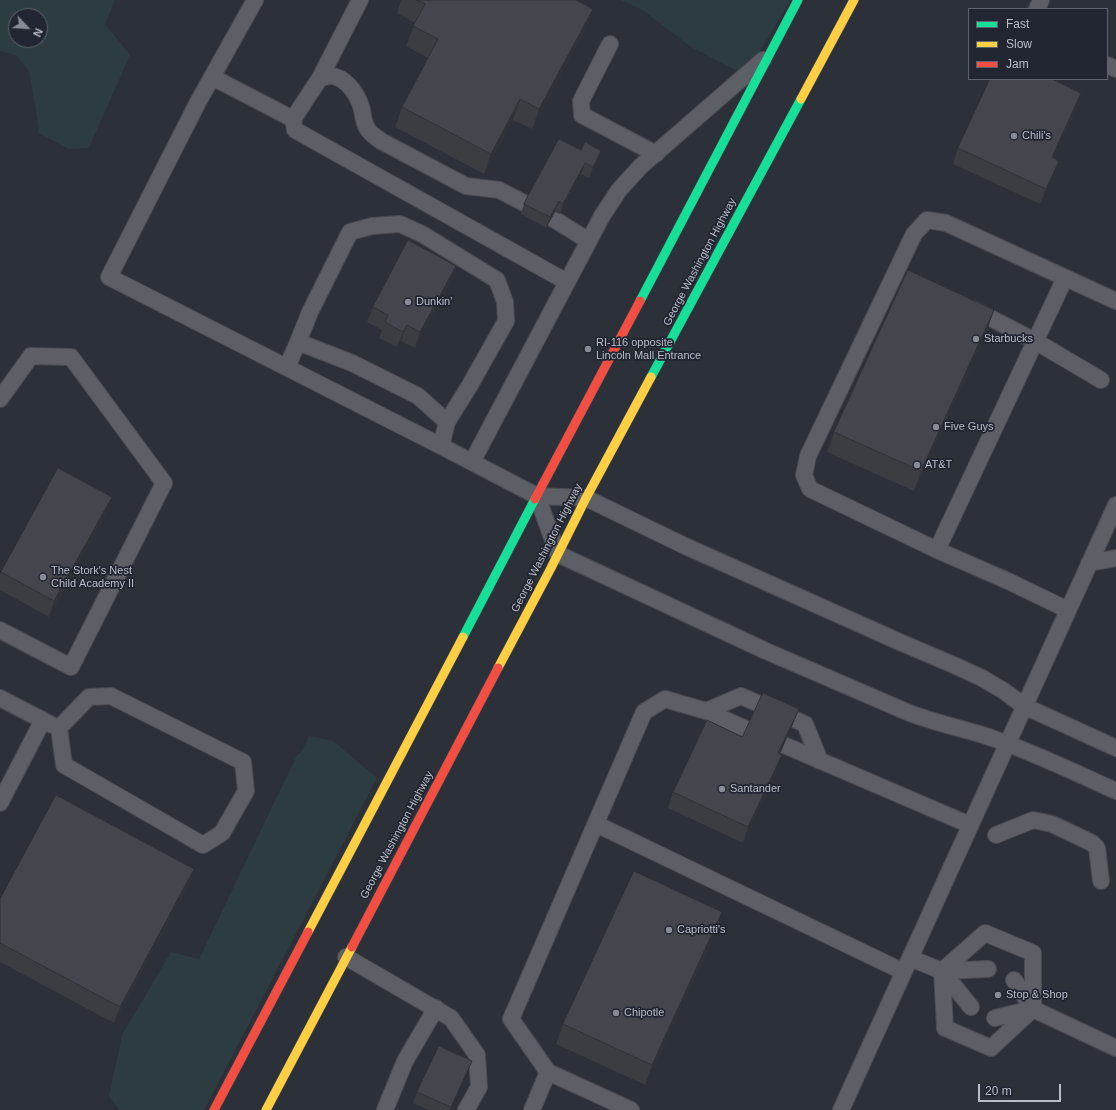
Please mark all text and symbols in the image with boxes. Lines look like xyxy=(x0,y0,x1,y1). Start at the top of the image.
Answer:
north arrow xyxy=(8,8,48,48)
legend xyxy=(968,8,1108,80)
text: Fast xyxy=(1006,17,1029,31)
text: N xyxy=(31,27,45,39)
text: Slow xyxy=(1006,37,1032,51)
text: Jam xyxy=(1006,57,1029,71)
place label: Chili's xyxy=(1022,129,1051,143)
marker: Chili's xyxy=(1009,131,1019,141)
street label: George Washington Highway xyxy=(661,196,739,328)
place label: Dunkin' xyxy=(416,295,452,309)
marker: Dunkin' xyxy=(403,297,413,307)
place label: Starbucks xyxy=(984,332,1033,346)
marker: Starbucks xyxy=(971,334,981,344)
place label: RI-116 opposite Lincoln Mall Entrance xyxy=(596,336,701,362)
marker: RI-116 opposite Lincoln Mall Entrance xyxy=(583,344,593,354)
place label: Five Guys xyxy=(944,420,994,434)
marker: Five Guys xyxy=(931,422,941,432)
place label: AT&T xyxy=(925,458,952,472)
marker: AT&T xyxy=(912,460,922,470)
street label: George Washington Highway xyxy=(509,481,585,615)
place label: The Stork's Nest Child Academy II xyxy=(51,564,134,590)
marker: The Stork's Nest Child Academy II xyxy=(38,572,48,582)
street label: George Washington Highway xyxy=(358,769,436,901)
place label: Santander xyxy=(730,782,781,796)
marker: Santander xyxy=(717,784,727,794)
place label: Capriotti's xyxy=(677,923,726,937)
marker: Capriotti's xyxy=(664,925,674,935)
place label: Stop & Shop xyxy=(1006,988,1068,1002)
marker: Stop & Shop xyxy=(993,990,1003,1000)
place label: Chipotle xyxy=(624,1006,664,1020)
marker: Chipotle xyxy=(611,1008,621,1018)
scale bar xyxy=(980,1076,1063,1102)
text: 20 m xyxy=(985,1084,1012,1098)

